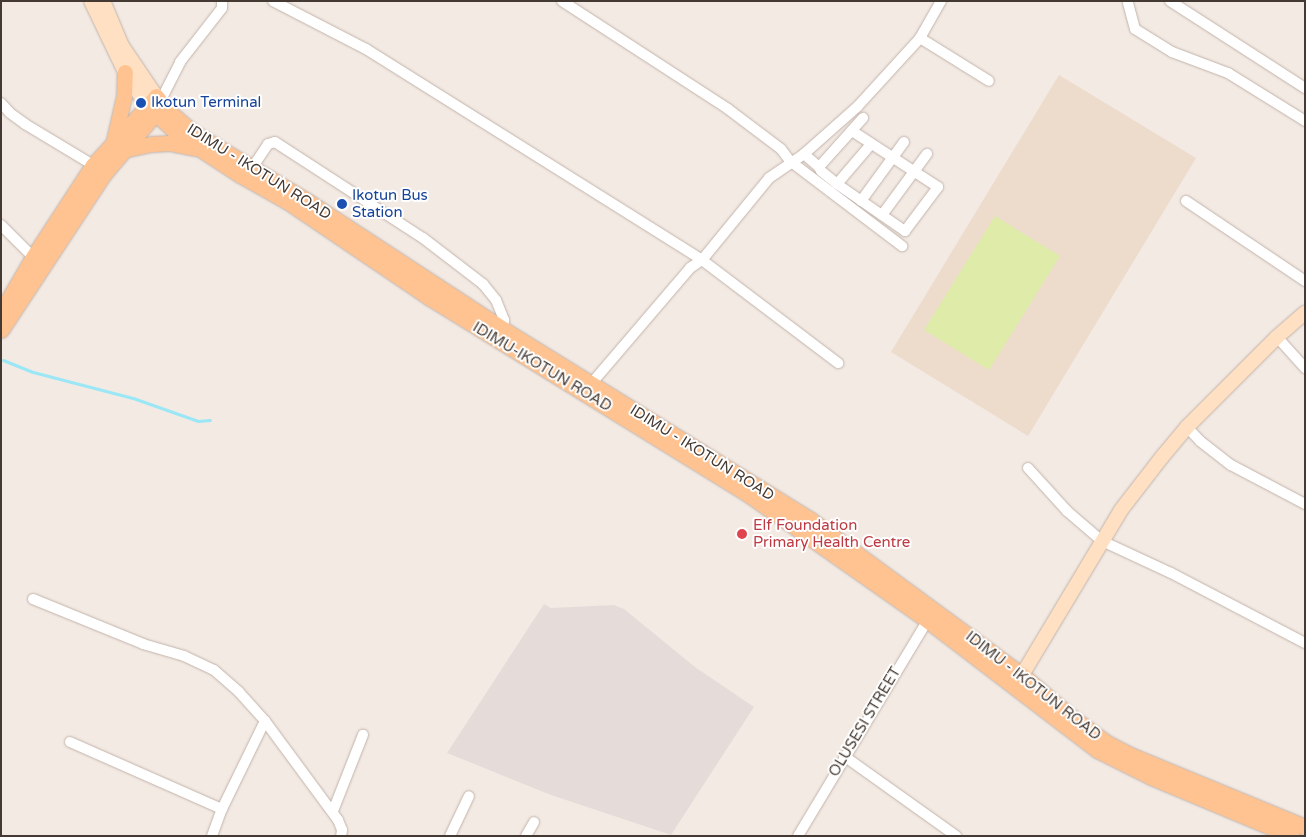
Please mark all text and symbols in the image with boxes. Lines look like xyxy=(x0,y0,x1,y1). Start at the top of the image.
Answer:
place label: Ikotun Terminal xyxy=(151,94,261,112)
marker: Ikotun Terminal xyxy=(135,97,147,109)
street label: IDIMU - IKOTUN ROAD xyxy=(184,120,334,224)
place label: Ikotun Bus Station xyxy=(352,186,428,221)
marker: Ikotun Bus Station xyxy=(336,198,348,210)
street label: IDIMU-IKOTUN ROAD xyxy=(469,318,615,416)
street label: IDIMU - IKOTUN ROAD xyxy=(627,401,777,505)
place label: Elf Foundation Primary Health Centre xyxy=(753,516,910,551)
marker: Elf Foundation Primary Health Centre xyxy=(735,527,749,541)
street label: IDIMU - IKOTUN ROAD xyxy=(962,628,1104,744)
street label: OLUSESI STREET xyxy=(825,664,905,780)

